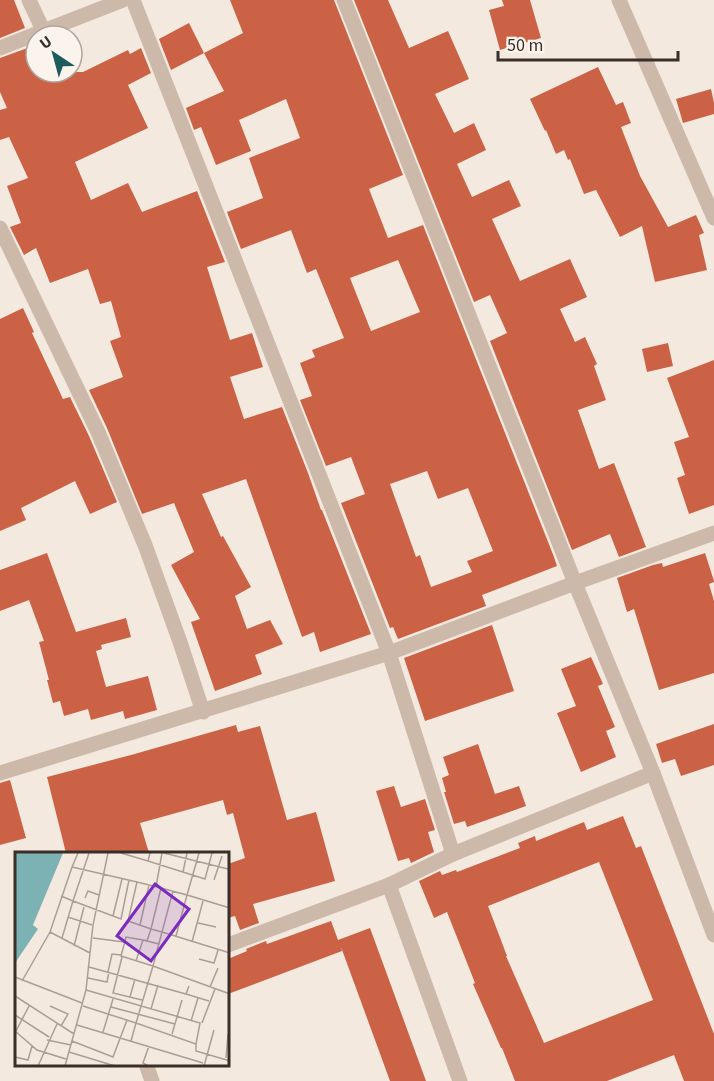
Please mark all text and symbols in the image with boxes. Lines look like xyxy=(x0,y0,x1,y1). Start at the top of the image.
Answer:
north arrow xyxy=(24,24,84,84)
scale bar xyxy=(498,24,678,62)
text: U xyxy=(35,31,57,55)
text: 50 m xyxy=(507,33,543,58)
inset map xyxy=(15,852,230,1066)

